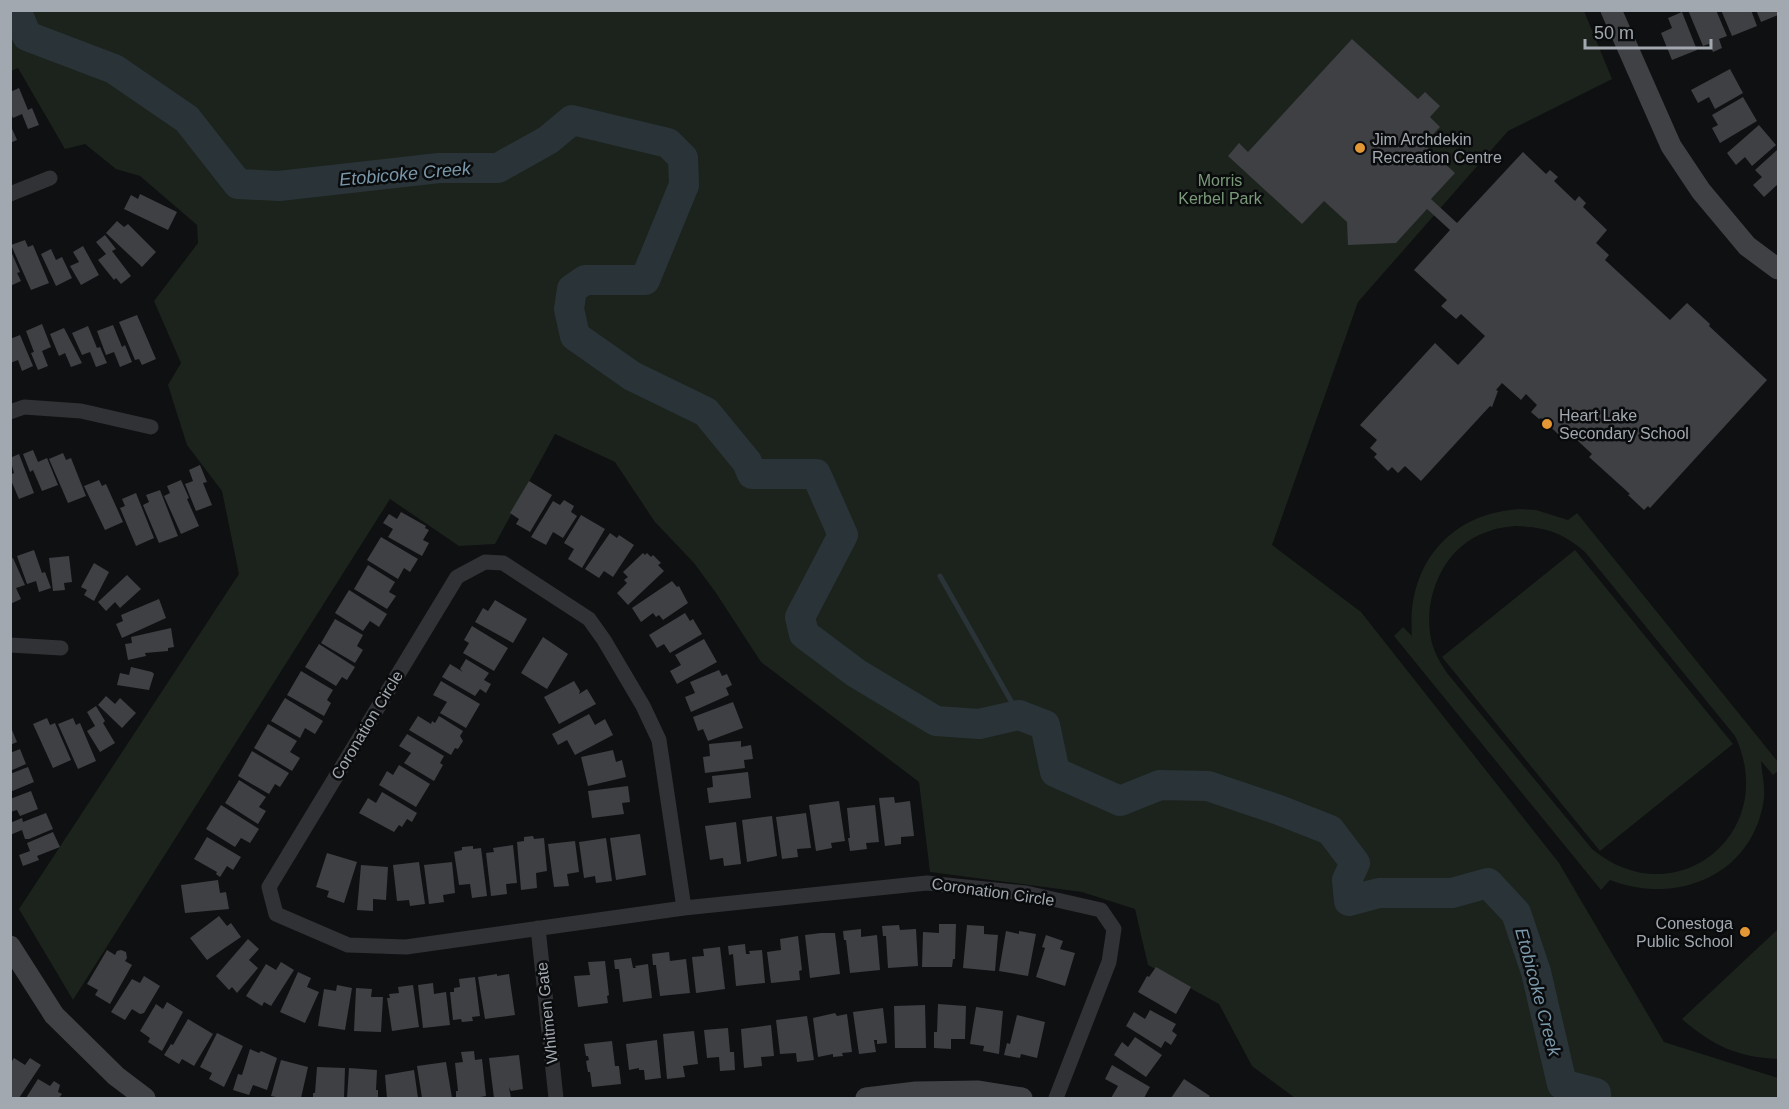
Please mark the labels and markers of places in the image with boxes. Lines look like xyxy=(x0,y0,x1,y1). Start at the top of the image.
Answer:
place label: Jim Archdekin Recreation Centre xyxy=(1372,131,1502,166)
marker: Jim Archdekin Recreation Centre xyxy=(1353,141,1367,155)
place label: Heart Lake Secondary School xyxy=(1559,407,1689,442)
marker: Heart Lake Secondary School xyxy=(1540,417,1554,431)
place label: Conestoga Public School xyxy=(1636,915,1733,950)
marker: Conestoga Public School xyxy=(1738,925,1752,939)

